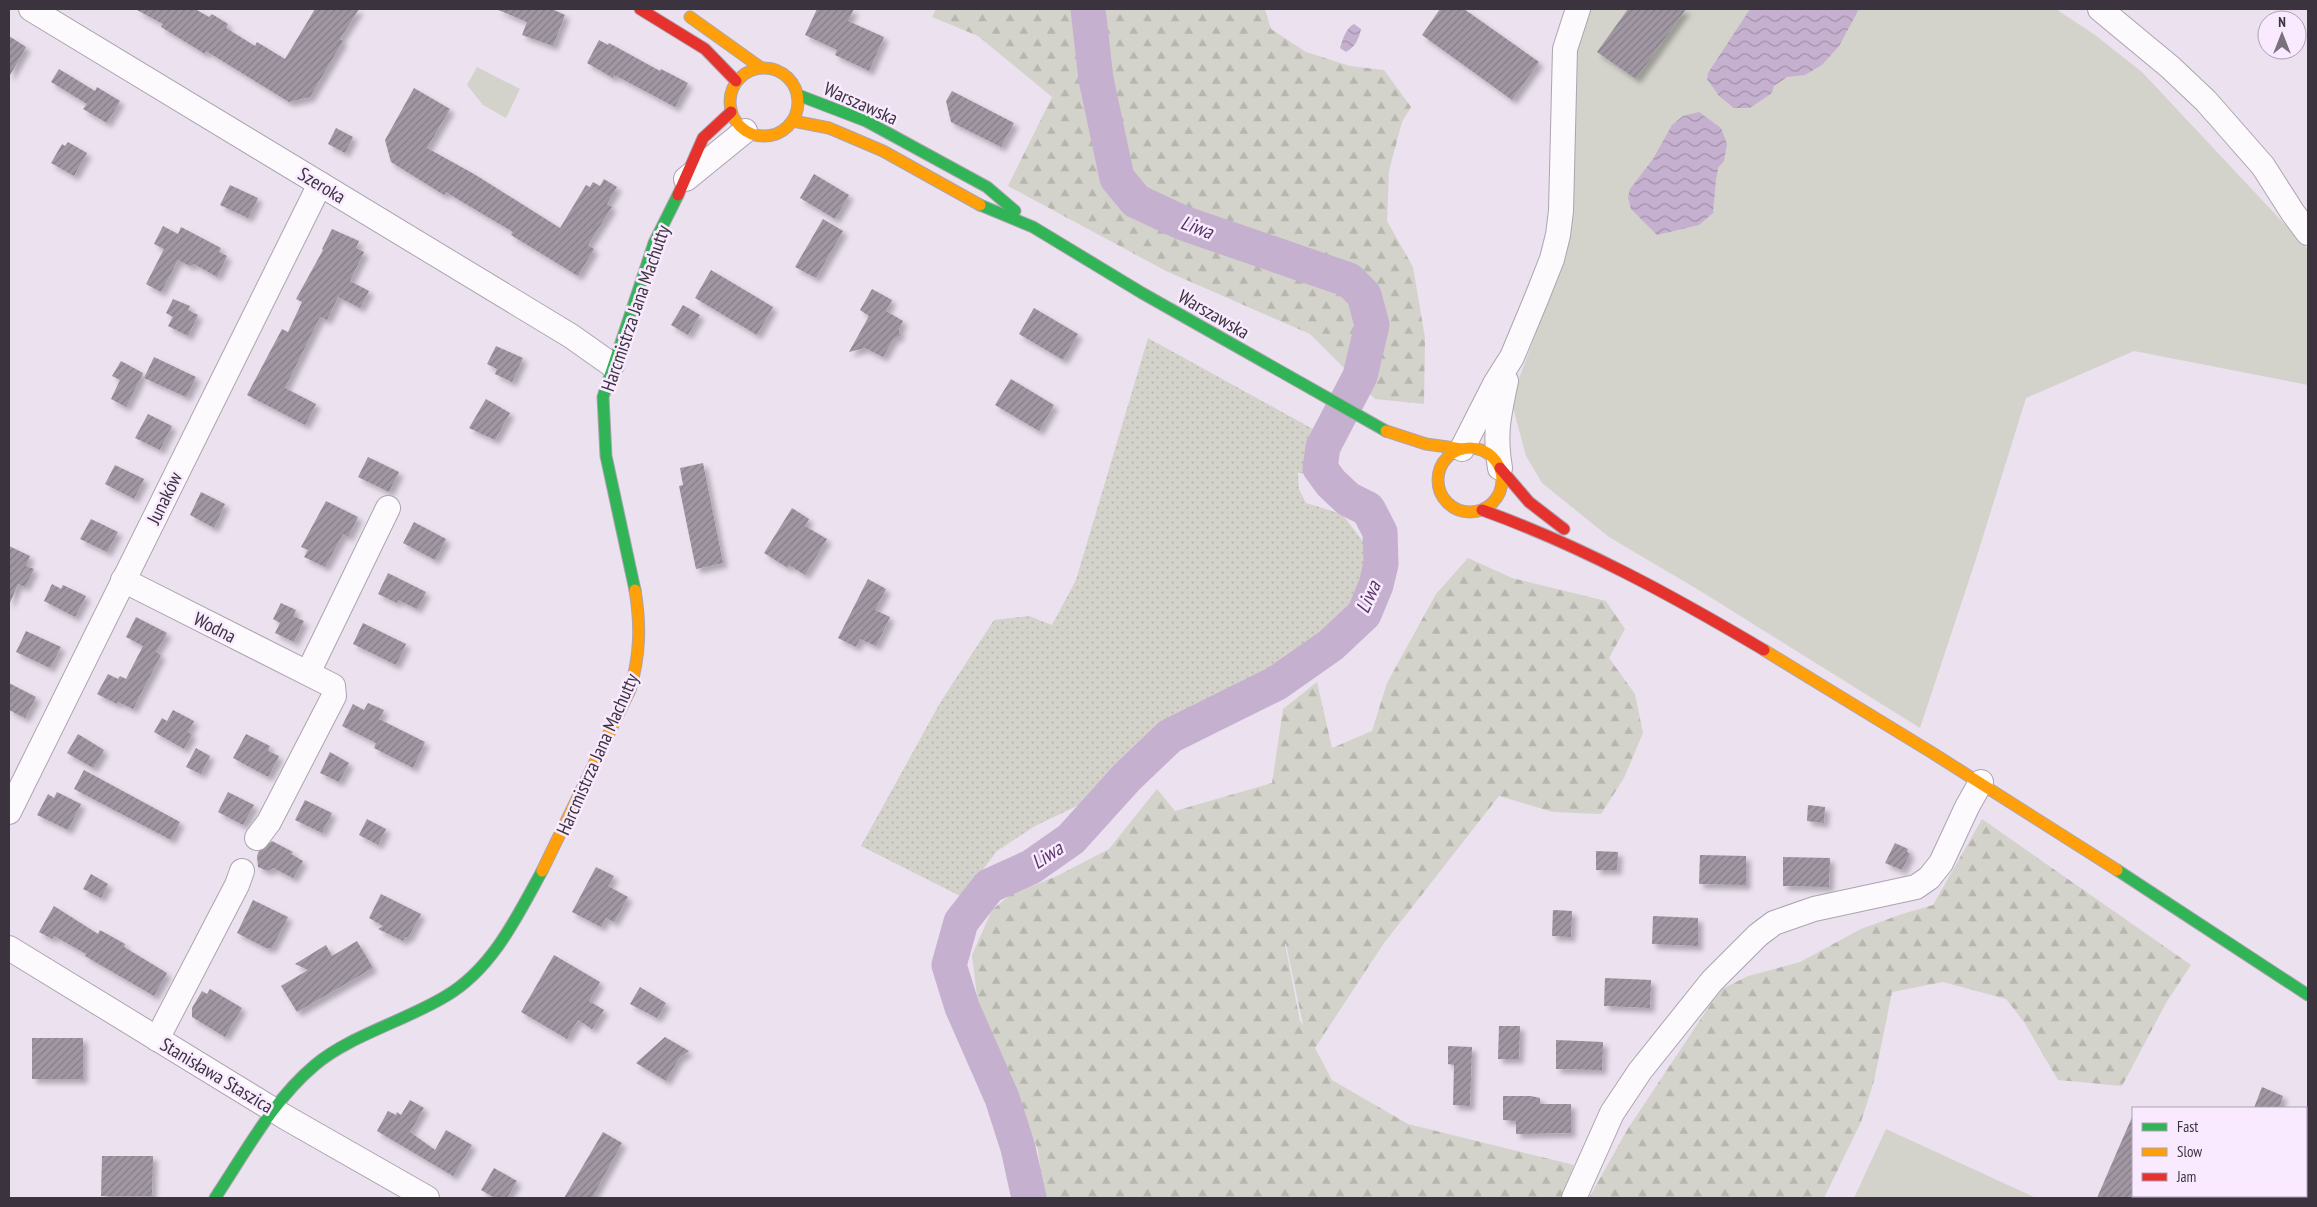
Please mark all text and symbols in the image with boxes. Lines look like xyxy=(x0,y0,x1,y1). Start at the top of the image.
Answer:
north arrow xyxy=(2257,10,2307,60)
text: N xyxy=(2278,13,2286,31)
street label: Warszawska xyxy=(820,76,902,130)
street label: Szeroka xyxy=(294,162,350,208)
water label: Liwa xyxy=(1177,209,1218,245)
street label: Harcmistrza Jana Machutty xyxy=(595,221,675,394)
street label: Warszawska xyxy=(1174,284,1254,344)
street label: Junaków xyxy=(141,467,187,529)
water label: Liwa xyxy=(1350,576,1387,617)
street label: Wodna xyxy=(190,606,240,648)
street label: Harcmistrza Jana Machutty xyxy=(551,669,644,838)
water label: Liwa xyxy=(1026,835,1069,875)
street label: Stanisława Staszica xyxy=(156,1032,278,1118)
legend xyxy=(2132,1107,2307,1197)
text: Fast xyxy=(2177,1117,2198,1136)
text: Slow xyxy=(2177,1142,2202,1161)
text: Jam xyxy=(2176,1167,2196,1186)

